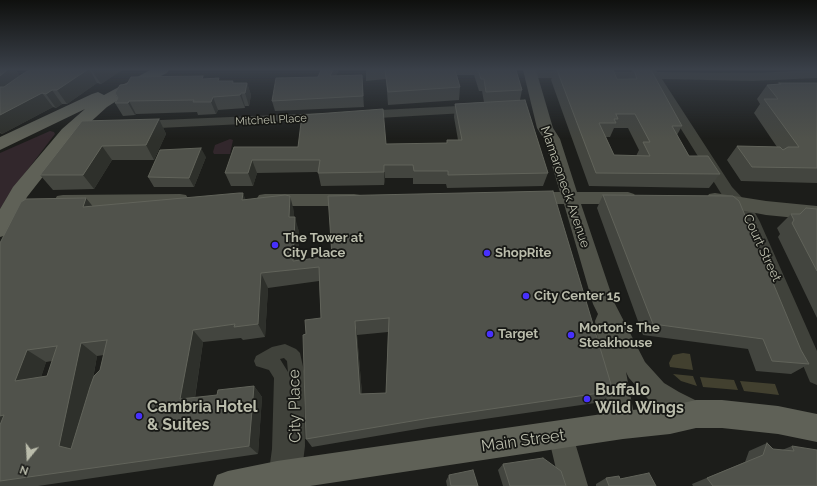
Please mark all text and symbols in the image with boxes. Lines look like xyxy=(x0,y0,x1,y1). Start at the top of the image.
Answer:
street label: Mitchell Place xyxy=(235,112,307,128)
street label: Mamaroneck Avenue xyxy=(537,124,593,250)
street label: Court Street xyxy=(740,212,784,284)
place label: The Tower at City Place xyxy=(283,230,363,261)
marker: The Tower at City Place xyxy=(270,240,280,250)
place label: ShopRite xyxy=(495,245,551,261)
marker: ShopRite xyxy=(482,248,492,258)
place label: City Center 15 xyxy=(534,288,620,304)
marker: City Center 15 xyxy=(521,291,531,301)
place label: Morton's The Steakhouse xyxy=(579,320,660,351)
place label: Target xyxy=(498,326,538,342)
marker: Target xyxy=(485,329,495,339)
marker: Morton's The Steakhouse xyxy=(566,330,576,340)
street label: City Place xyxy=(285,369,305,443)
place label: Buffalo Wild Wings xyxy=(595,380,684,418)
marker: Buffalo Wild Wings xyxy=(582,394,592,404)
place label: Cambria Hotel & Suites xyxy=(147,397,258,435)
marker: Cambria Hotel & Suites xyxy=(134,411,144,421)
street label: Main Street xyxy=(480,426,566,456)
north arrow xyxy=(8,438,48,478)
text: N xyxy=(18,462,30,477)

